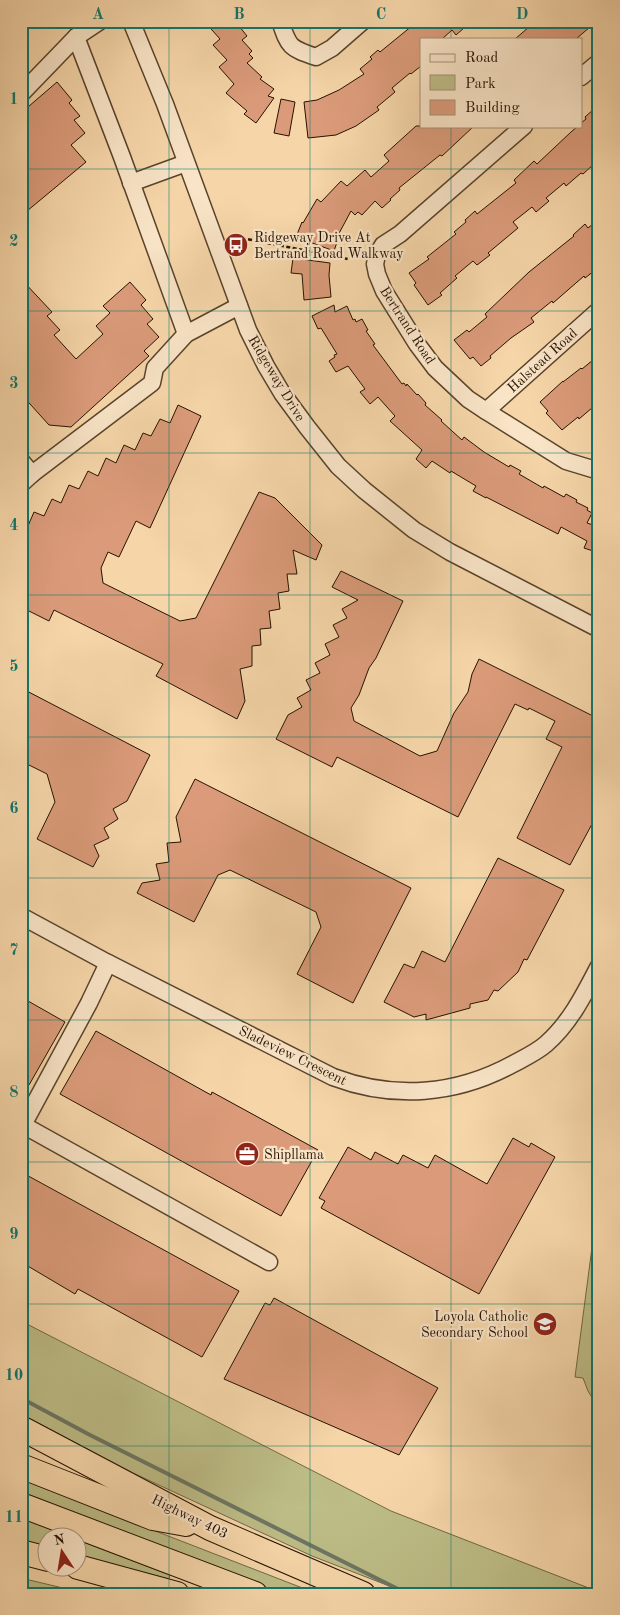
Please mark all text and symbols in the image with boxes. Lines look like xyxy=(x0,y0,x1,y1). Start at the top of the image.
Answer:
text: A xyxy=(92,7,104,23)
text: B xyxy=(233,7,245,23)
text: C xyxy=(376,7,386,23)
text: D xyxy=(516,7,528,23)
legend xyxy=(420,38,582,128)
text: Road xyxy=(465,51,499,66)
text: Park xyxy=(465,77,496,92)
text: 1 xyxy=(9,92,19,108)
text: Building xyxy=(465,101,520,116)
place label: Ridgeway Drive At Bertrand Road Walkway xyxy=(254,231,404,261)
bus stop icon: Ridgeway Drive At Bertrand Road Walkway xyxy=(223,232,249,258)
text: 2 xyxy=(9,234,19,250)
street label: Bertrand Road xyxy=(377,284,437,367)
street label: Halstead Road xyxy=(505,326,580,396)
street label: Ridgeway Drive xyxy=(245,333,307,424)
text: 3 xyxy=(9,376,19,392)
text: 4 xyxy=(9,518,19,534)
text: 5 xyxy=(9,659,19,675)
text: 6 xyxy=(9,801,19,817)
text: 7 xyxy=(9,943,19,959)
street label: Sladeview Crescent xyxy=(236,1024,349,1088)
text: 8 xyxy=(9,1085,19,1101)
office icon: Shipllama xyxy=(234,1141,260,1167)
place label: Shipllama xyxy=(264,1148,324,1162)
text: 9 xyxy=(9,1227,19,1243)
place label: Loyola Catholic Secondary School xyxy=(421,1310,528,1340)
school or university icon: Loyola Catholic Secondary School xyxy=(532,1311,558,1337)
text: 10 xyxy=(5,1368,23,1384)
street label: Highway 403 xyxy=(149,1492,230,1541)
text: 11 xyxy=(5,1510,23,1526)
north arrow xyxy=(38,1528,88,1578)
text: N xyxy=(53,1532,66,1548)

